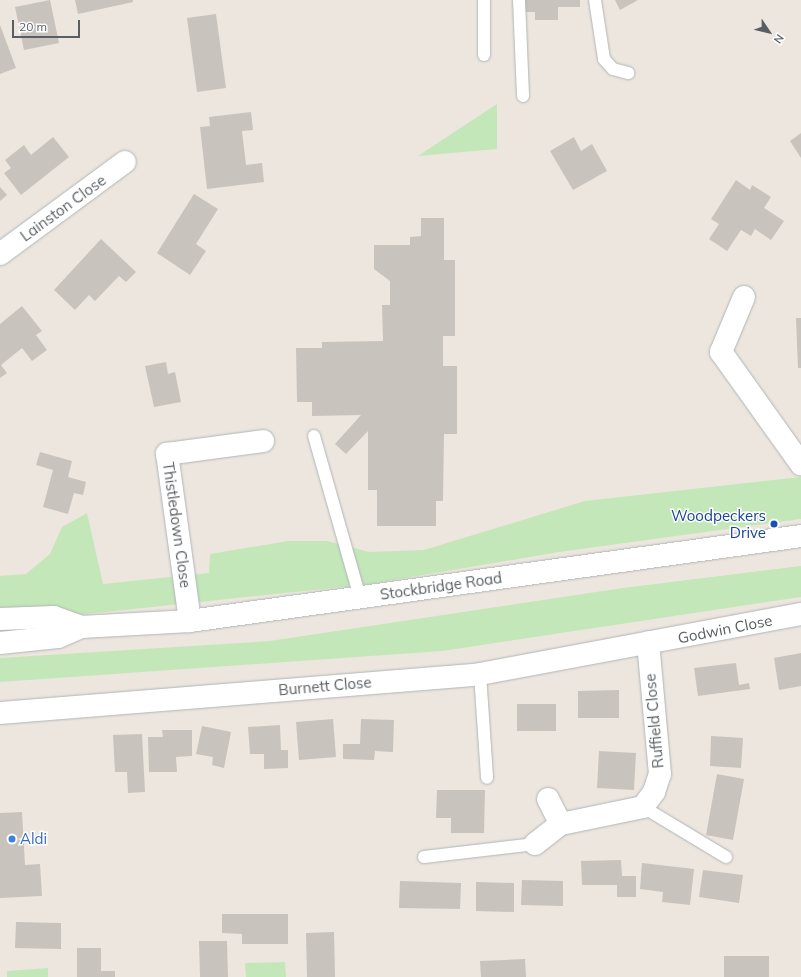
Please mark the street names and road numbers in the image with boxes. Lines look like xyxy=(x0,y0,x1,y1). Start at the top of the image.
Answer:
street label: Lainston Close xyxy=(17,171,109,245)
street label: Thistledown Close xyxy=(159,461,195,589)
street label: Stockbridge Road xyxy=(379,569,503,603)
street label: Godwin Close xyxy=(676,611,774,647)
street label: Burnett Close xyxy=(278,673,372,699)
street label: Ruffield Close xyxy=(641,673,667,769)

